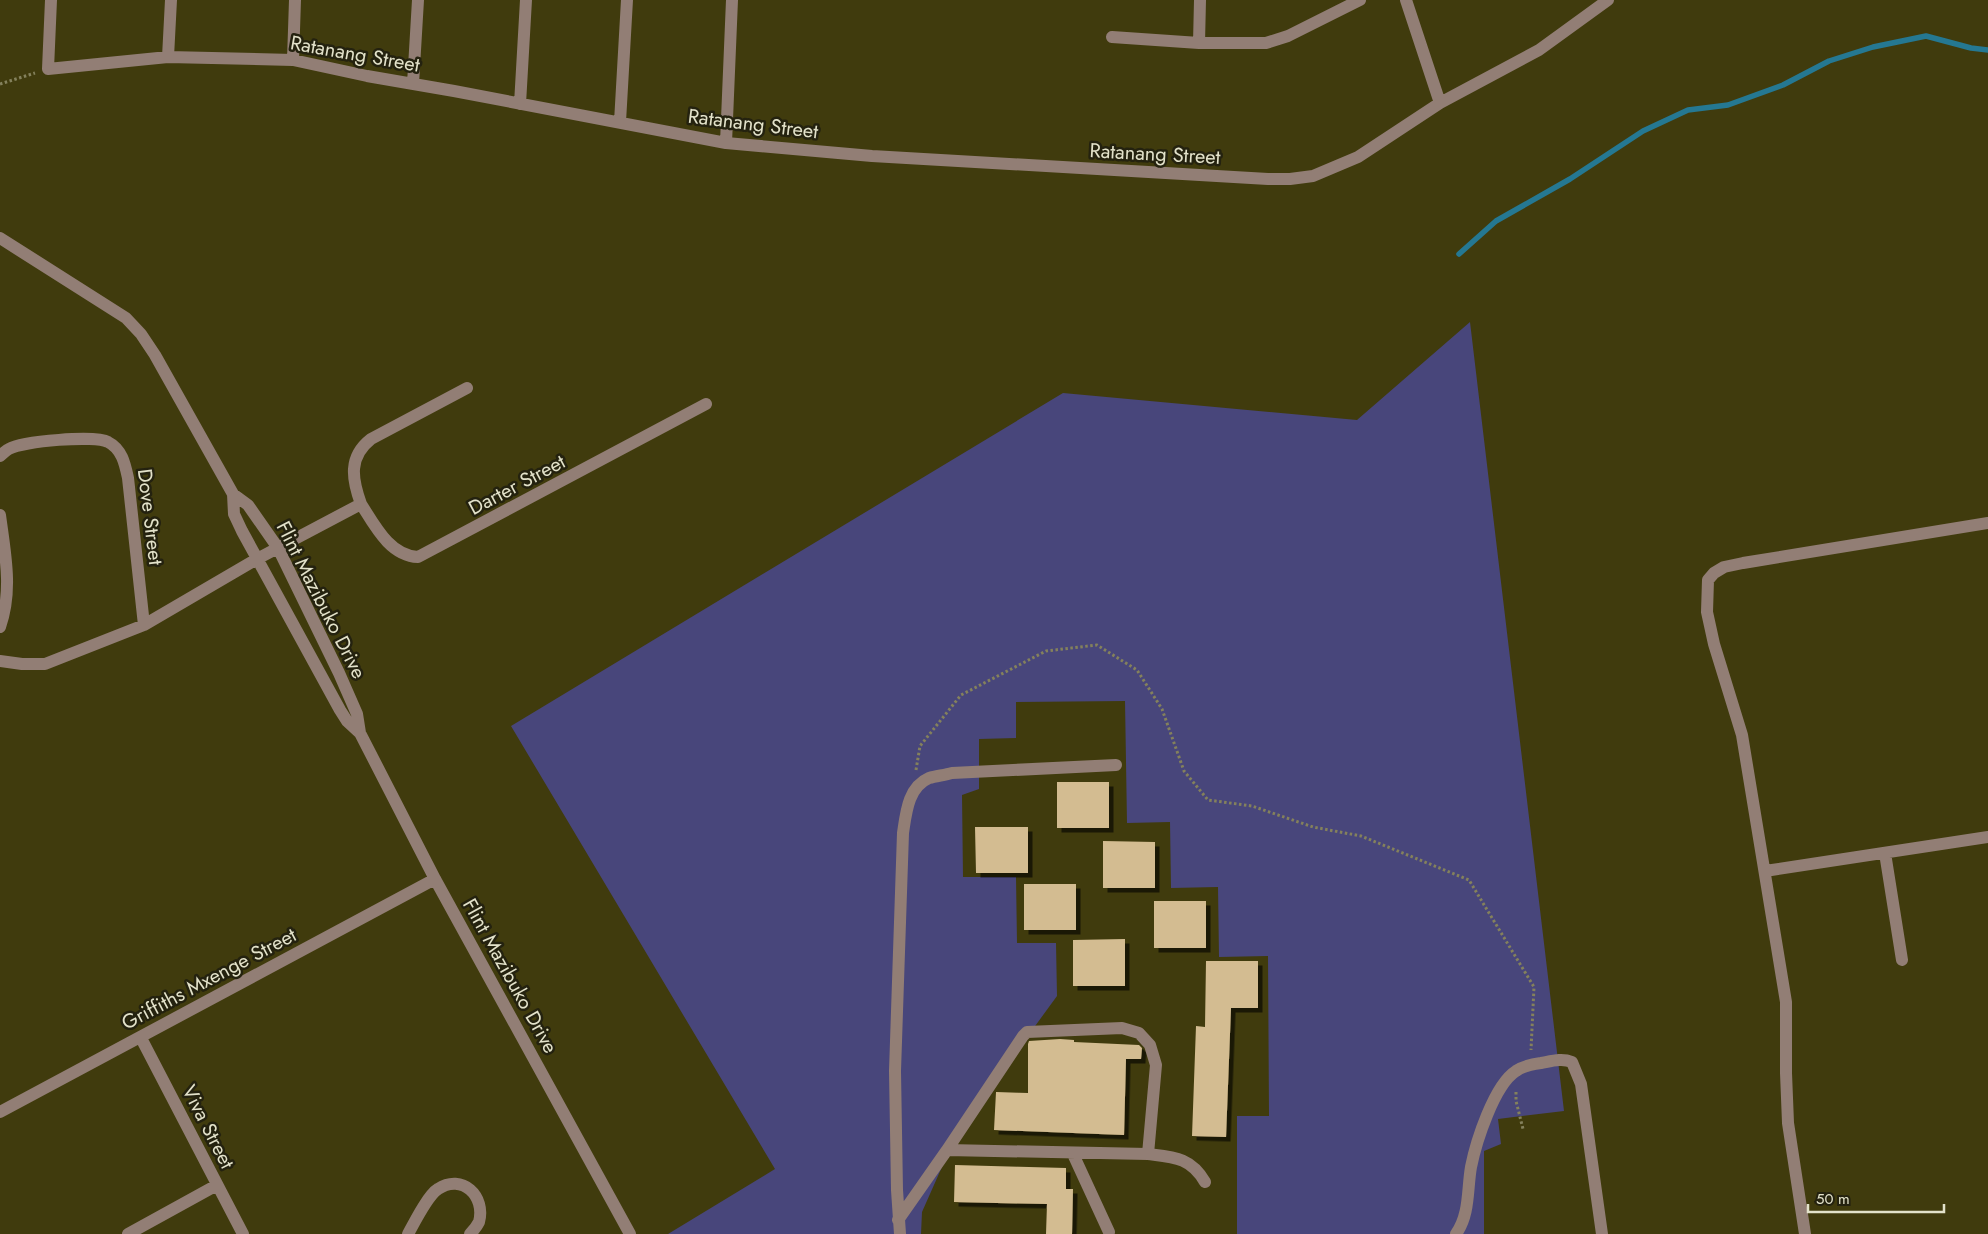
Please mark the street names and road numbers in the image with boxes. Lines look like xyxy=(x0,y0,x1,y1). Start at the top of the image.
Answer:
street label: Ratanang Street xyxy=(288,28,422,80)
street label: Ratanang Street xyxy=(686,102,820,146)
street label: Ratanang Street xyxy=(1089,136,1221,172)
street label: Darter Street xyxy=(463,447,571,523)
street label: Dove Street xyxy=(130,467,170,567)
street label: Flint Mazibuko Drive xyxy=(269,516,373,684)
street label: Flint Mazibuko Drive xyxy=(455,893,565,1059)
street label: Griffiths Mxenge Street xyxy=(117,921,302,1037)
street label: Viva Street xyxy=(175,1080,242,1174)

